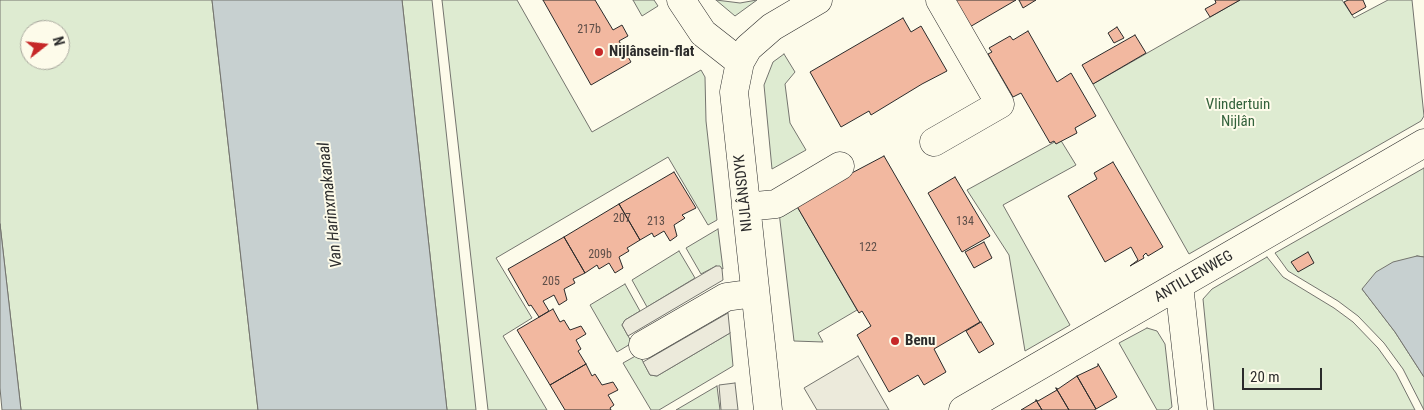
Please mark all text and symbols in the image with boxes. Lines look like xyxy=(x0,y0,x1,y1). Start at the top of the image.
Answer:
north arrow xyxy=(20,20,70,70)
house number: 217b xyxy=(577,23,601,37)
text: N xyxy=(50,35,67,47)
place label: Nijlânsein-flat xyxy=(609,43,694,61)
marker: Nijlânsein-flat xyxy=(593,46,605,58)
park label: Vlindertuin Nijlân xyxy=(1206,96,1270,131)
water label: Van Harinxmakanaal xyxy=(315,141,347,269)
street label: NIJLÂNSDYK xyxy=(731,153,757,233)
house number: 207 xyxy=(613,212,631,226)
house number: 213 xyxy=(647,215,665,229)
house number: 134 xyxy=(956,215,974,229)
house number: 122 xyxy=(859,241,877,255)
street label: ANTILLENWEG xyxy=(1151,247,1237,307)
house number: 209b xyxy=(588,248,612,262)
house number: 205 xyxy=(542,275,560,289)
place label: Benu xyxy=(905,332,935,350)
marker: Benu xyxy=(889,335,901,347)
scale bar xyxy=(1244,358,1324,390)
text: 20 m xyxy=(1250,368,1280,386)

